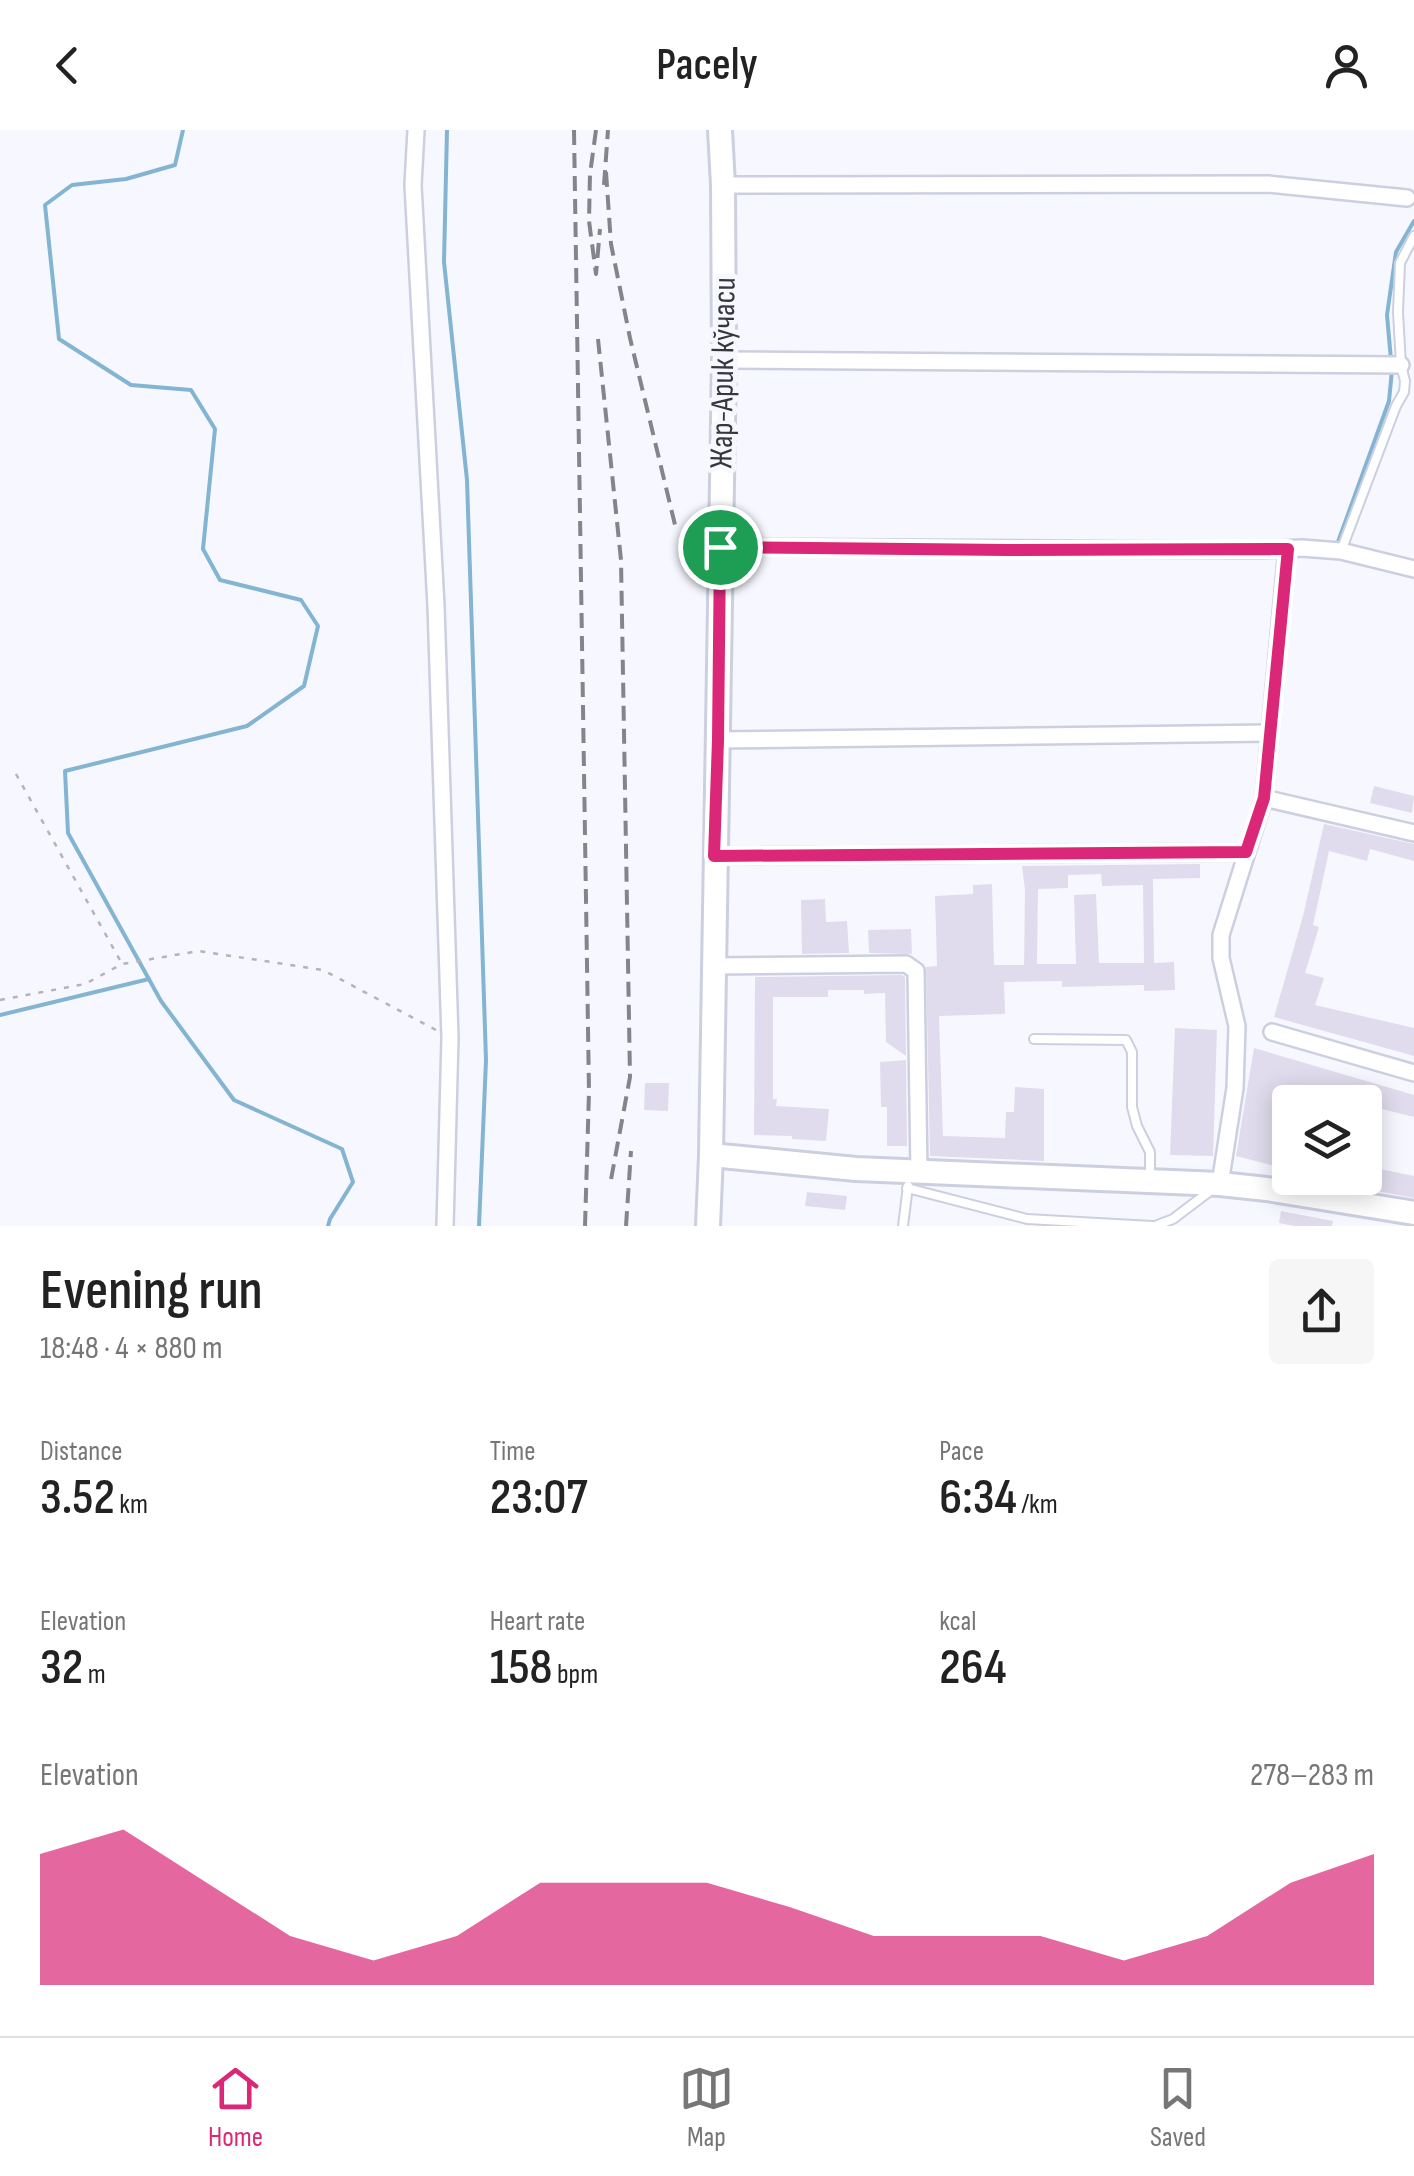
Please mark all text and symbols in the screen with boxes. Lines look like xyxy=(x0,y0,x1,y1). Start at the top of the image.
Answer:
icon: back xyxy=(40,38,95,93)
text: Pacely xyxy=(656,38,758,93)
icon: person xyxy=(1319,38,1374,93)
street label: Жар-Арик кўчаси xyxy=(702,277,745,469)
pin xyxy=(678,505,763,590)
icon: arrive xyxy=(693,520,748,575)
map controls xyxy=(1272,1085,1382,1195)
button: layers xyxy=(1272,1085,1382,1195)
text: Evening run xyxy=(40,1258,263,1325)
button: share xyxy=(1269,1259,1374,1364)
text: 18:48 · 4 × 880 m xyxy=(40,1329,222,1368)
text: Distance xyxy=(40,1435,123,1468)
text: Time xyxy=(490,1435,535,1468)
text: Pace xyxy=(939,1435,984,1468)
text: 3.52 xyxy=(40,1468,115,1528)
text: 23:07 xyxy=(490,1468,587,1528)
text: 6:34 xyxy=(939,1468,1017,1528)
text: km xyxy=(115,1488,148,1521)
text: /km xyxy=(1017,1488,1058,1521)
text: Elevation xyxy=(40,1605,126,1638)
text: Heart rate xyxy=(490,1605,585,1638)
text: kcal xyxy=(939,1605,976,1638)
text: 32 xyxy=(40,1638,83,1698)
text: 158 xyxy=(490,1638,553,1698)
text: 264 xyxy=(939,1638,1006,1698)
text: m xyxy=(83,1658,106,1691)
text: bpm xyxy=(553,1658,598,1691)
text: Elevation xyxy=(40,1756,139,1795)
text: 278–283 m xyxy=(1250,1756,1374,1795)
tab: Home xyxy=(208,2061,263,2154)
tab: Map xyxy=(679,2061,734,2154)
tab: Saved xyxy=(1150,2061,1206,2154)

